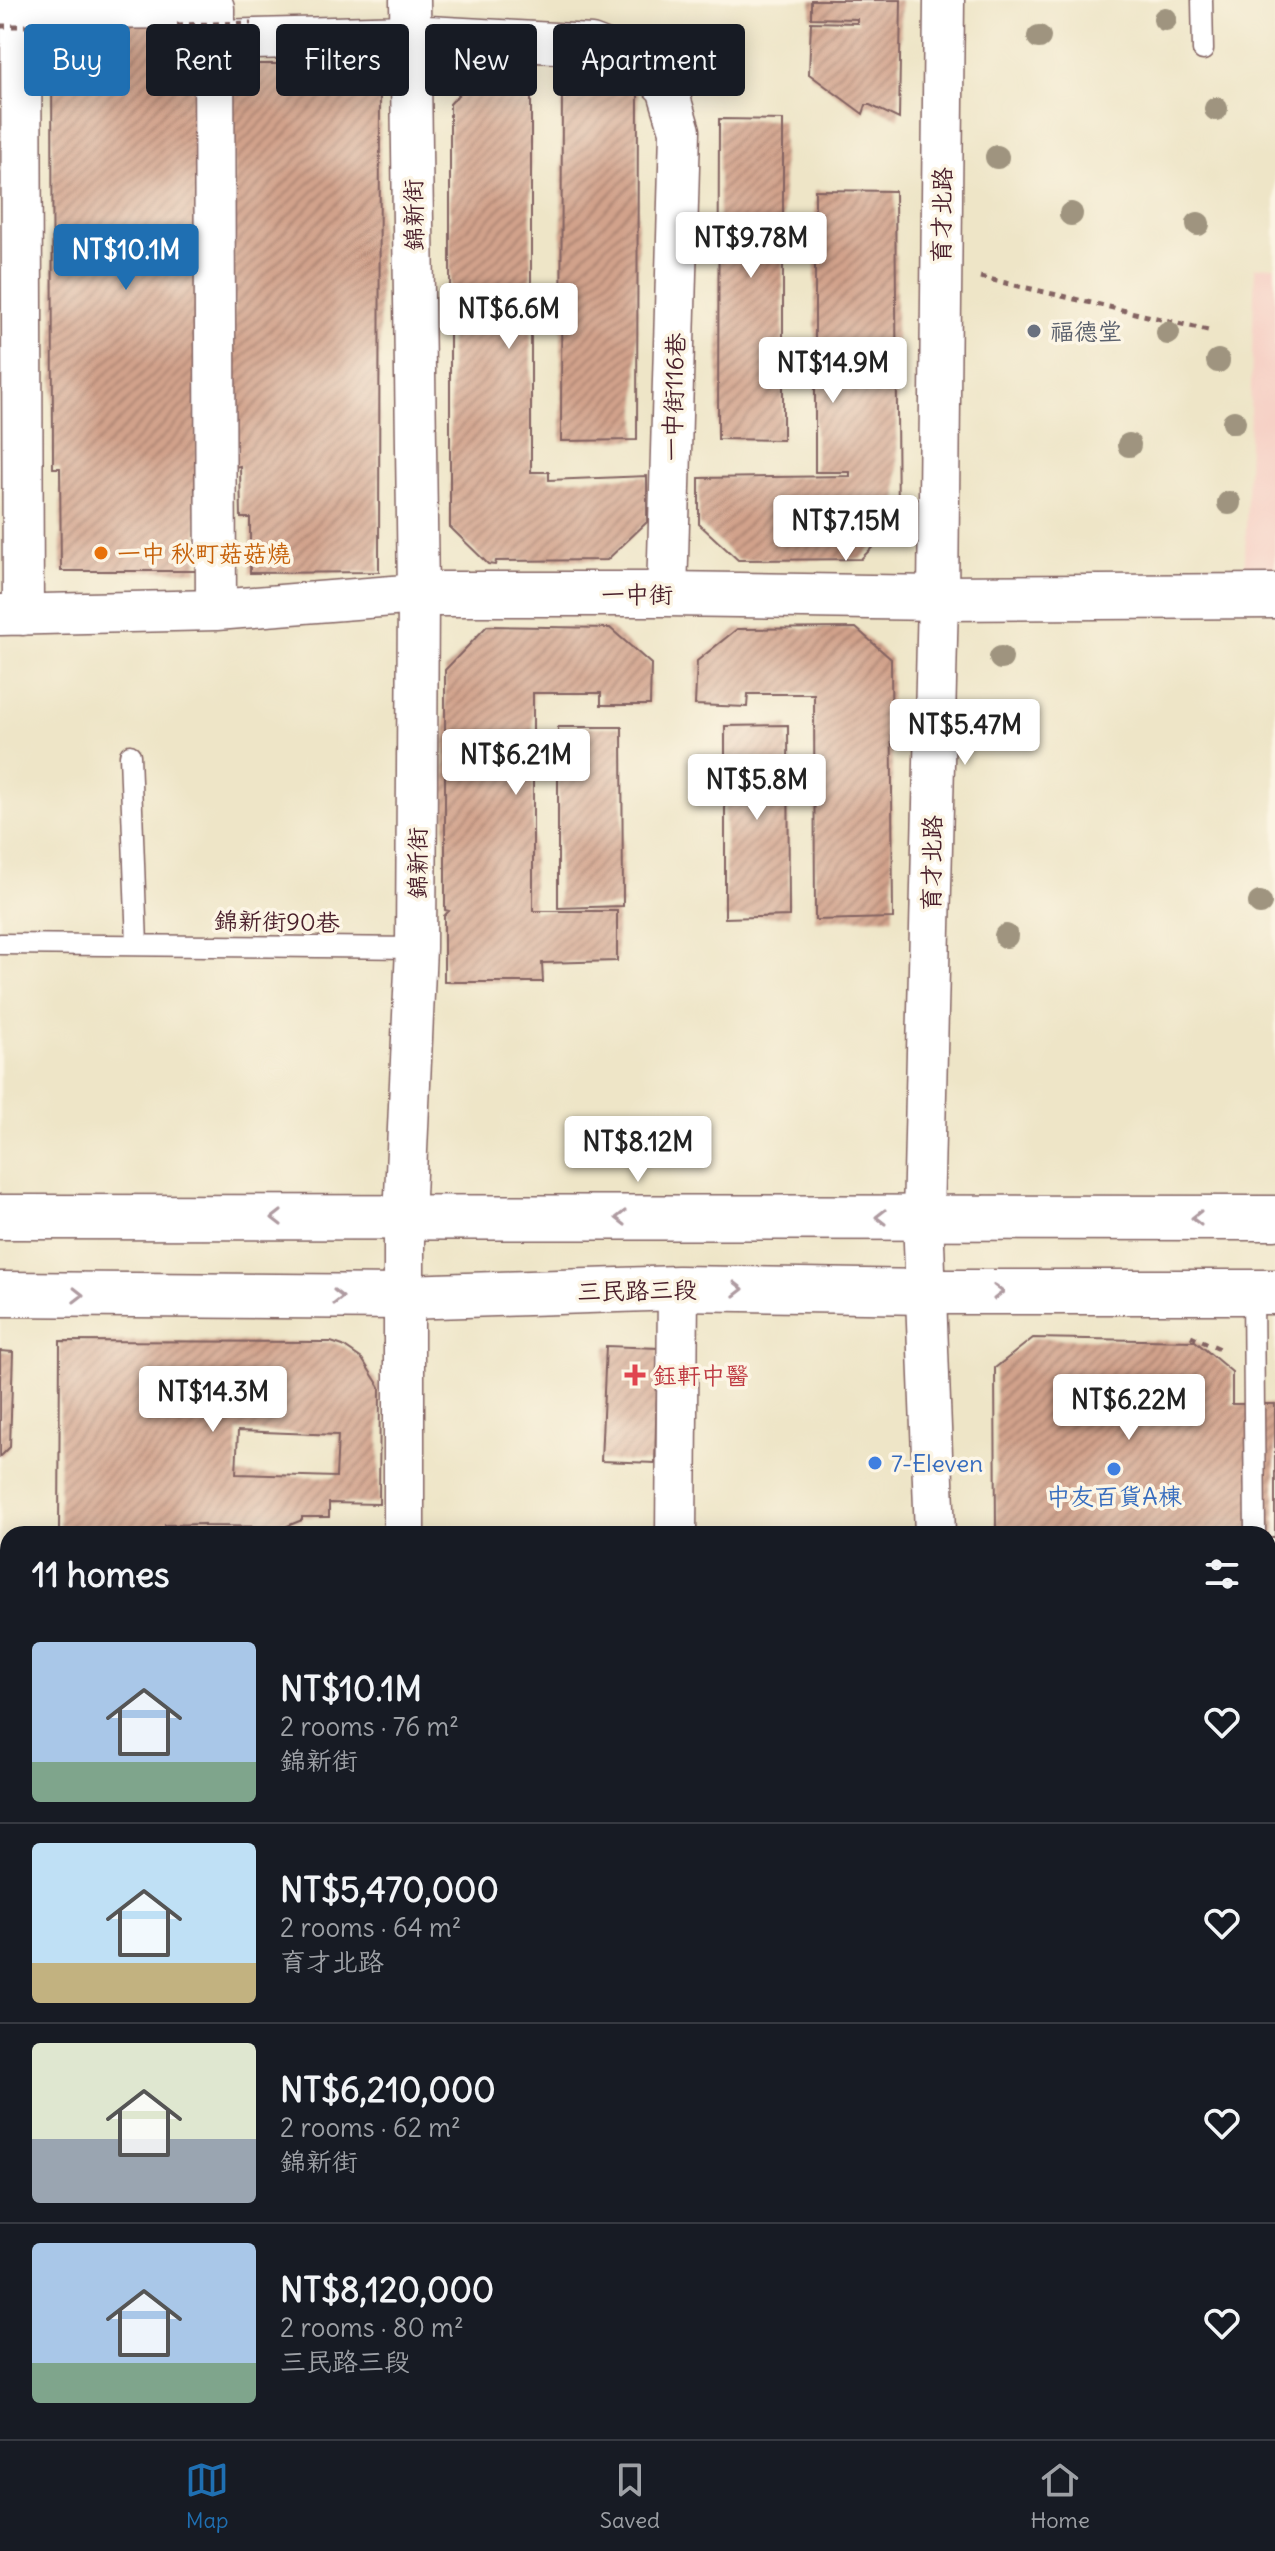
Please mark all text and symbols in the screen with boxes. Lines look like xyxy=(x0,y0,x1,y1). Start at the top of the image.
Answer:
chip: Buy xyxy=(24,24,130,96)
chip: Rent xyxy=(146,24,260,96)
chip: Filters xyxy=(276,24,409,96)
chip: New xyxy=(425,24,537,96)
chip: Apartment xyxy=(553,24,745,96)
street label: 育才北路 xyxy=(925,167,957,263)
street label: 錦新街 xyxy=(397,179,429,251)
pin: NT$9.78M xyxy=(668,212,834,280)
text: NT$9.78M xyxy=(694,221,808,254)
pin: NT$10.1M xyxy=(43,224,209,292)
text: NT$10.1M xyxy=(72,233,180,266)
pin: NT$6.6M xyxy=(435,283,583,351)
text: NT$6.6M xyxy=(458,292,560,325)
place label: 福德堂 xyxy=(1050,316,1122,346)
marker: 福德堂 xyxy=(1025,322,1043,340)
street label: 一中街116巷 xyxy=(656,332,690,462)
pin: NT$14.9M xyxy=(750,337,916,405)
text: NT$14.9M xyxy=(777,346,889,379)
pin: NT$7.15M xyxy=(763,495,929,563)
text: NT$7.15M xyxy=(791,504,901,537)
place label: 一中 秋町菇菇燒 xyxy=(117,538,291,568)
marker: 一中 秋町菇菇燒 xyxy=(92,544,110,562)
street label: 一中街 xyxy=(601,579,673,609)
pin: NT$5.47M xyxy=(882,699,1048,767)
text: NT$5.47M xyxy=(908,708,1022,741)
pin: NT$6.21M xyxy=(433,729,599,797)
text: NT$6.21M xyxy=(460,738,572,771)
pin: NT$5.8M xyxy=(683,754,831,822)
text: NT$5.8M xyxy=(706,763,808,796)
street label: 育才北路 xyxy=(915,815,947,911)
street label: 錦新街 xyxy=(402,827,432,899)
street label: 錦新街90巷 xyxy=(214,905,340,937)
pin: NT$8.12M xyxy=(555,1116,721,1184)
text: NT$8.12M xyxy=(583,1125,693,1158)
one-way arrow xyxy=(874,1208,887,1226)
one-way arrow xyxy=(270,1209,283,1227)
one-way arrow xyxy=(614,1209,627,1227)
one-way arrow xyxy=(1190,1209,1203,1227)
street label: 三民路三段 xyxy=(577,1274,697,1306)
one-way arrow xyxy=(732,1280,745,1297)
one-way arrow xyxy=(992,1283,1005,1301)
one-way arrow xyxy=(72,1286,85,1304)
one-way arrow xyxy=(332,1288,345,1306)
place label: 鈺軒中醫 xyxy=(653,1360,749,1390)
marker: 鈺軒中醫 xyxy=(624,1364,646,1386)
pin: NT$14.3M xyxy=(130,1366,296,1434)
pin: NT$6.22M xyxy=(1046,1374,1212,1442)
text: NT$14.3M xyxy=(157,1375,269,1408)
text: NT$6.22M xyxy=(1071,1383,1187,1416)
place label: 7-Eleven xyxy=(891,1448,983,1478)
marker: 7-Eleven xyxy=(866,1454,884,1472)
marker: 中友百貨A棟 xyxy=(1105,1460,1123,1478)
place label: 中友百貨A棟 xyxy=(1046,1481,1183,1511)
icon: filters xyxy=(1200,1552,1244,1596)
text: 11 homes xyxy=(32,1553,169,1596)
text: NT$10.1M xyxy=(280,1667,422,1710)
icon: home xyxy=(96,1674,192,1770)
icon: heart xyxy=(1200,1700,1244,1744)
text: 2 rooms · 76 m² xyxy=(280,1710,459,1743)
text: 錦新街 xyxy=(280,1744,358,1777)
text: NT$5,470,000 xyxy=(280,1868,499,1911)
icon: home xyxy=(96,1875,192,1971)
icon: heart xyxy=(1200,1901,1244,1945)
text: 2 rooms · 64 m² xyxy=(280,1911,462,1944)
text: 育才北路 xyxy=(280,1945,384,1978)
text: NT$6,210,000 xyxy=(280,2068,496,2111)
icon: home xyxy=(96,2075,192,2171)
icon: heart xyxy=(1200,2101,1244,2145)
text: 2 rooms · 62 m² xyxy=(280,2111,461,2144)
text: 錦新街 xyxy=(280,2145,358,2178)
text: NT$8,120,000 xyxy=(280,2268,494,2311)
icon: home xyxy=(96,2275,192,2371)
icon: heart xyxy=(1200,2301,1244,2345)
text: 2 rooms · 80 m² xyxy=(280,2311,464,2344)
text: 三民路三段 xyxy=(280,2345,410,2378)
tab: Map xyxy=(185,2458,229,2534)
tab: Saved xyxy=(600,2458,660,2534)
tab: Home xyxy=(1030,2458,1090,2534)

